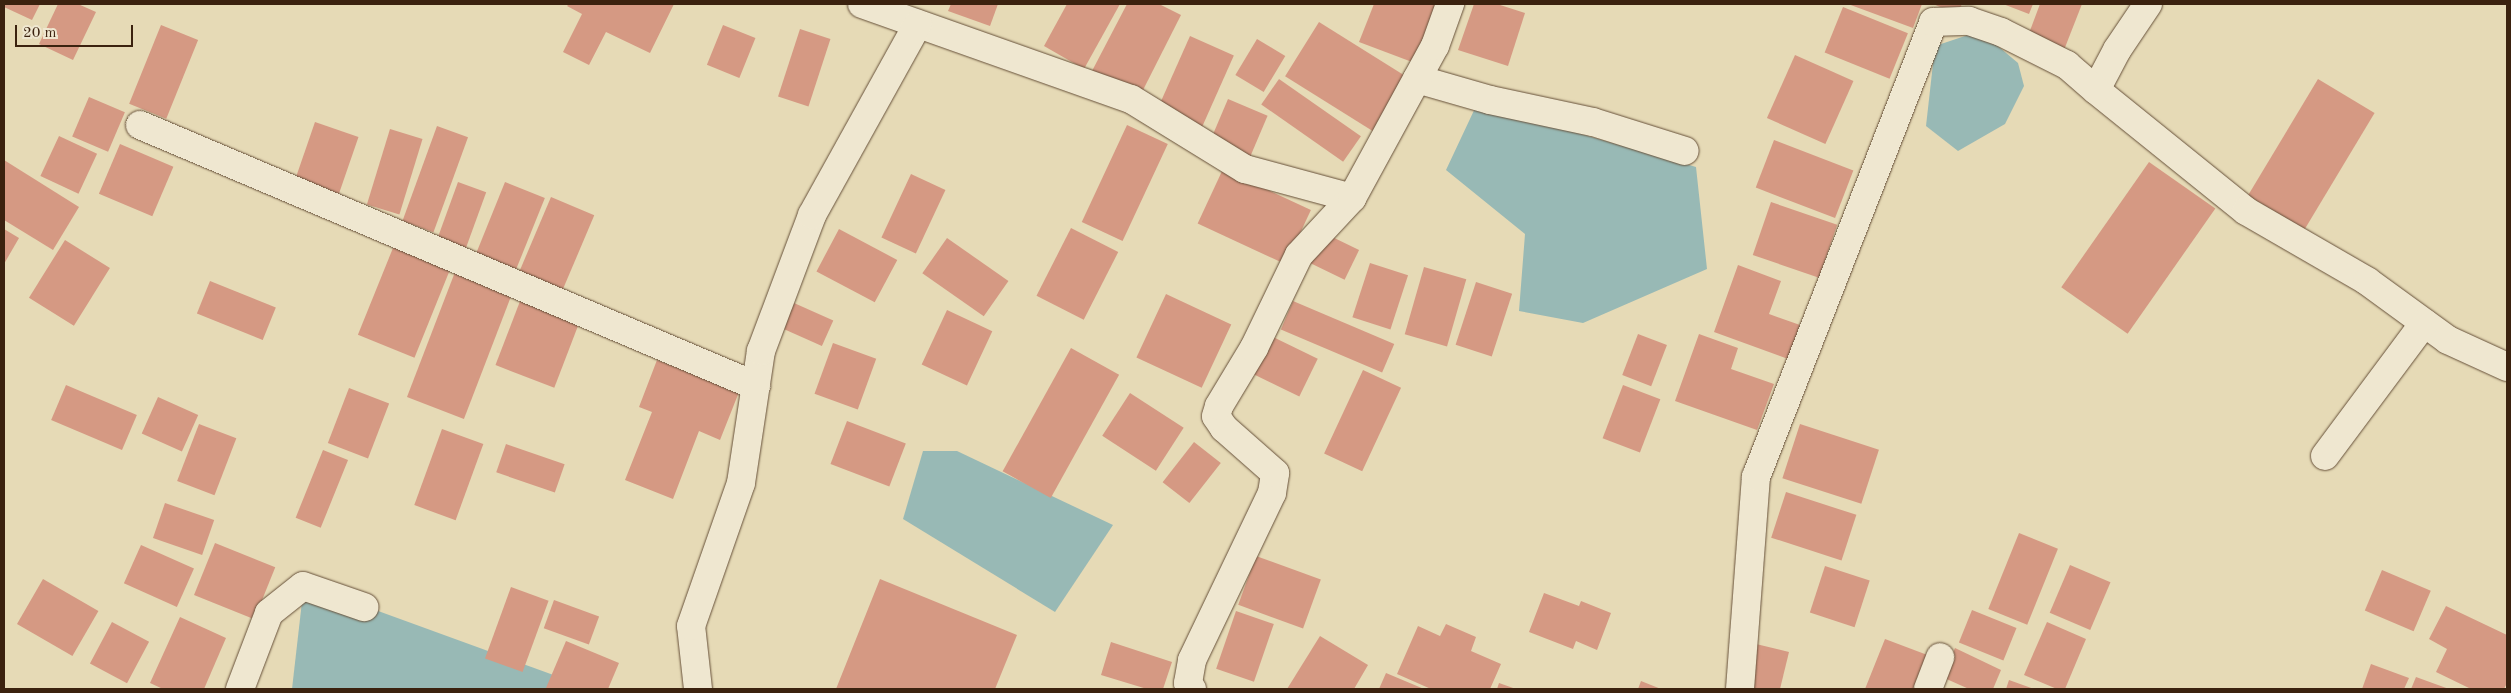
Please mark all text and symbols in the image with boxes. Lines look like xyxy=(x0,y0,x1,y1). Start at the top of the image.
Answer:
scale bar xyxy=(18,15,135,47)
text: 20 m xyxy=(23,26,57,41)

